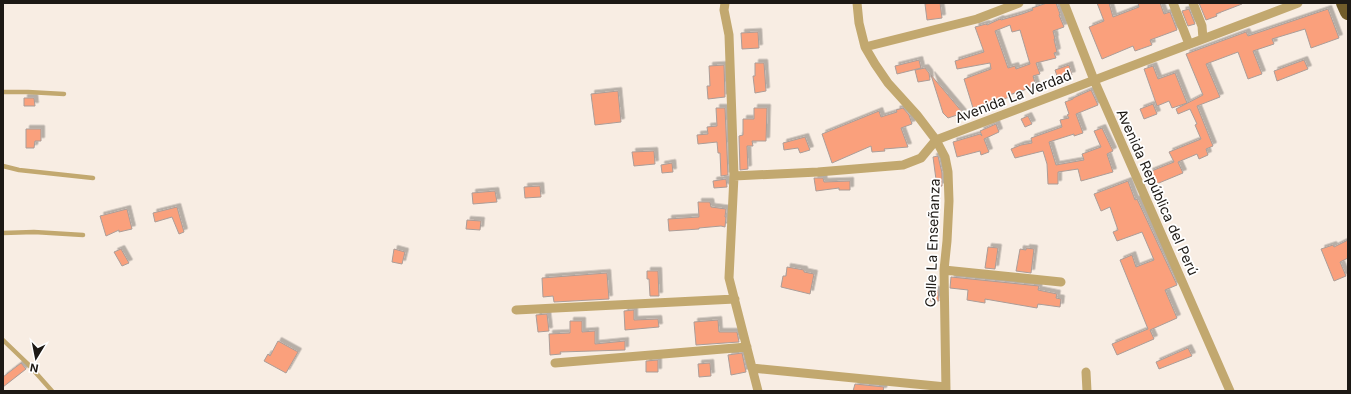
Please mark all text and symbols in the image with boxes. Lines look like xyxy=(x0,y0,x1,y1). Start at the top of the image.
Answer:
street label: Avenida La Verdad xyxy=(952,66,1074,126)
street label: Avenida República del Perú xyxy=(1114,106,1202,278)
street label: Calle La Enseñanza xyxy=(921,178,943,308)
north arrow xyxy=(16,338,56,378)
text: N xyxy=(29,360,40,375)

